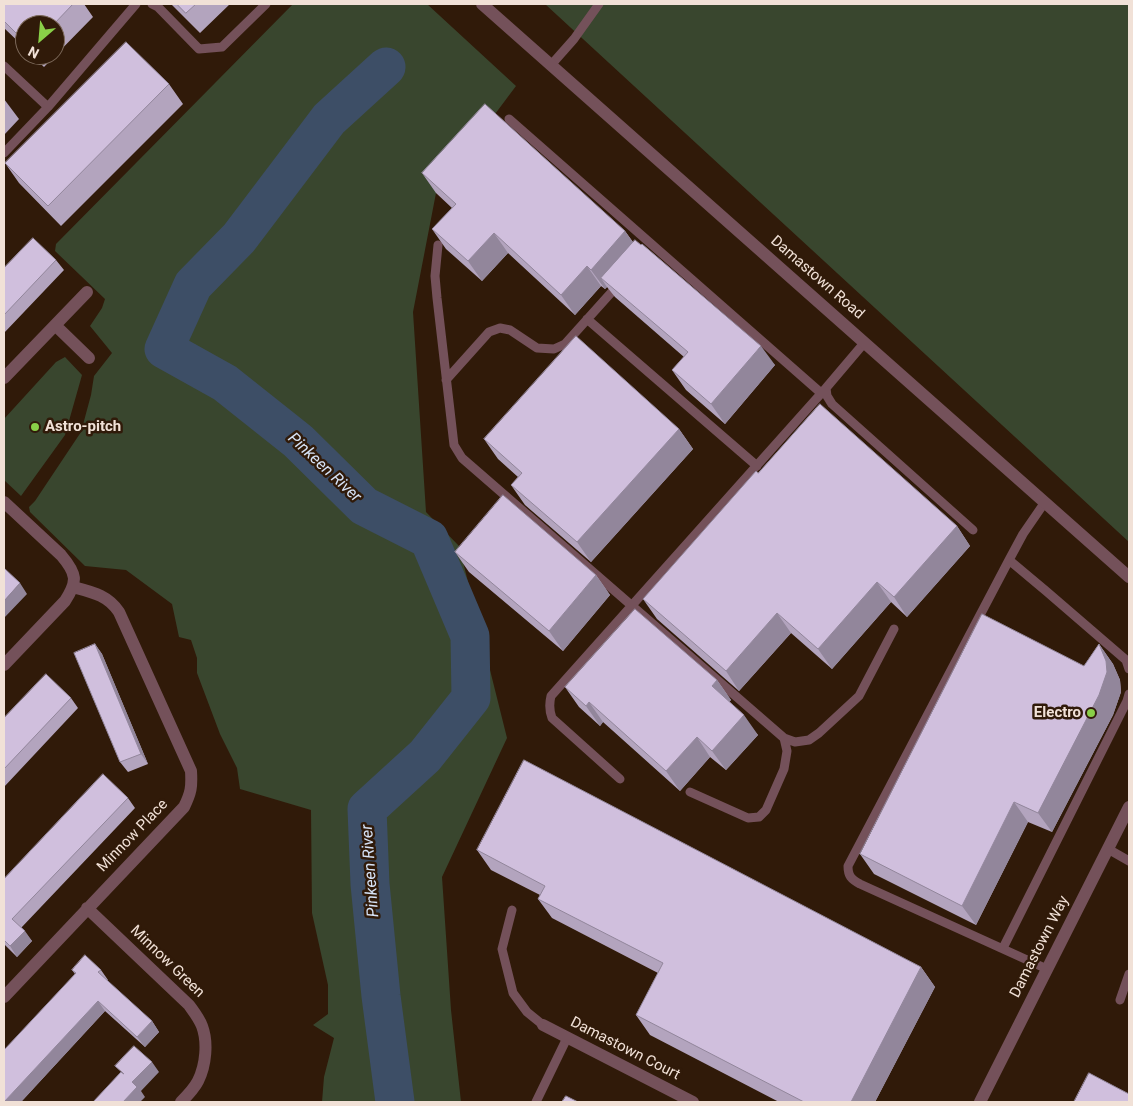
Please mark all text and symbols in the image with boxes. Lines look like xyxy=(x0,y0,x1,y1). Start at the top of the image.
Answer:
north arrow xyxy=(15,15,65,65)
text: N xyxy=(26,43,42,62)
street label: Damastown Road xyxy=(767,232,867,324)
place label: Astro-pitch xyxy=(45,418,121,436)
marker: Astro-pitch xyxy=(29,421,41,433)
water label: Pinkeen River xyxy=(283,429,365,507)
place label: Electro xyxy=(1034,704,1081,722)
marker: Electro xyxy=(1085,707,1097,719)
street label: Minnow Place xyxy=(94,796,172,876)
water label: Pinkeen River xyxy=(358,824,384,918)
street label: Damastown Way xyxy=(1007,893,1073,1001)
street label: Minnow Green xyxy=(126,922,208,1002)
street label: Damastown Court xyxy=(567,1014,683,1084)

